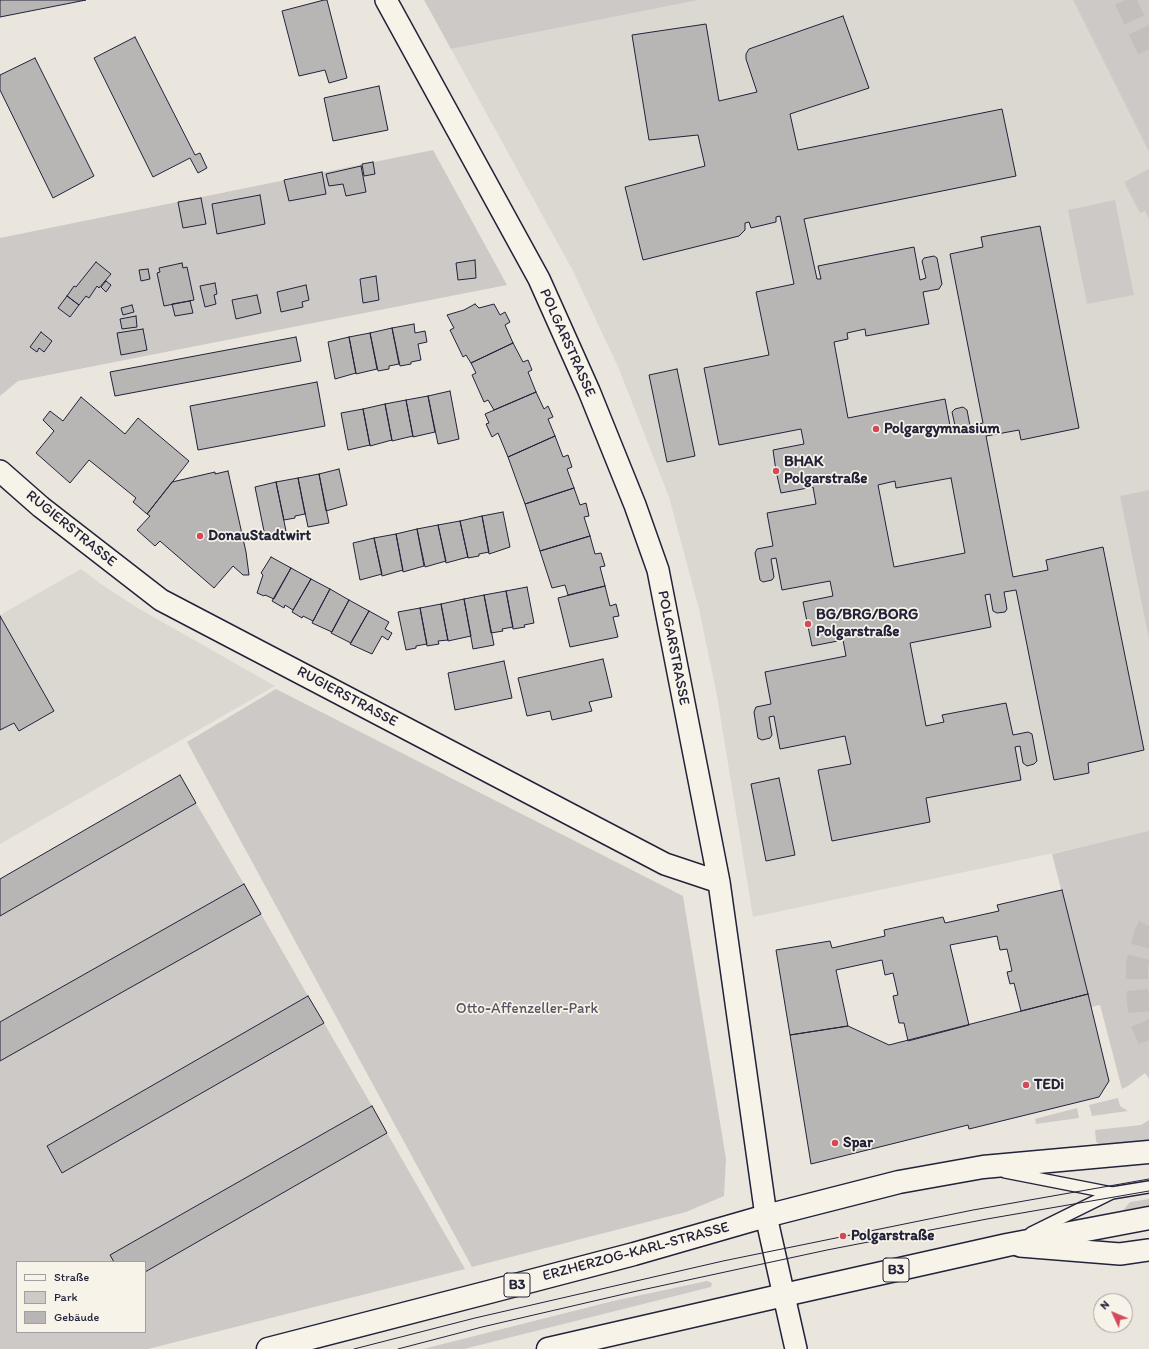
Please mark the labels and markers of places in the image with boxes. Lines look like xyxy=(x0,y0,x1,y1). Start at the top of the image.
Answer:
place label: Polgargymnasium xyxy=(884,420,1000,438)
marker: Polgargymnasium xyxy=(871,424,881,434)
place label: BHAK Polgarstraße xyxy=(784,453,867,488)
marker: BHAK Polgarstraße xyxy=(771,466,781,476)
place label: DonauStadtwirt xyxy=(208,527,311,545)
marker: DonauStadtwirt xyxy=(195,531,205,541)
place label: BG/BRG/BORG Polgarstraße xyxy=(816,606,918,641)
marker: BG/BRG/BORG Polgarstraße xyxy=(803,619,813,629)
place label: TEDi xyxy=(1034,1076,1064,1094)
marker: TEDi xyxy=(1021,1080,1031,1090)
place label: Spar xyxy=(843,1134,873,1152)
marker: Spar xyxy=(830,1138,840,1148)
place label: Polgarstraße xyxy=(851,1227,934,1245)
marker: Polgarstraße xyxy=(838,1231,848,1241)

